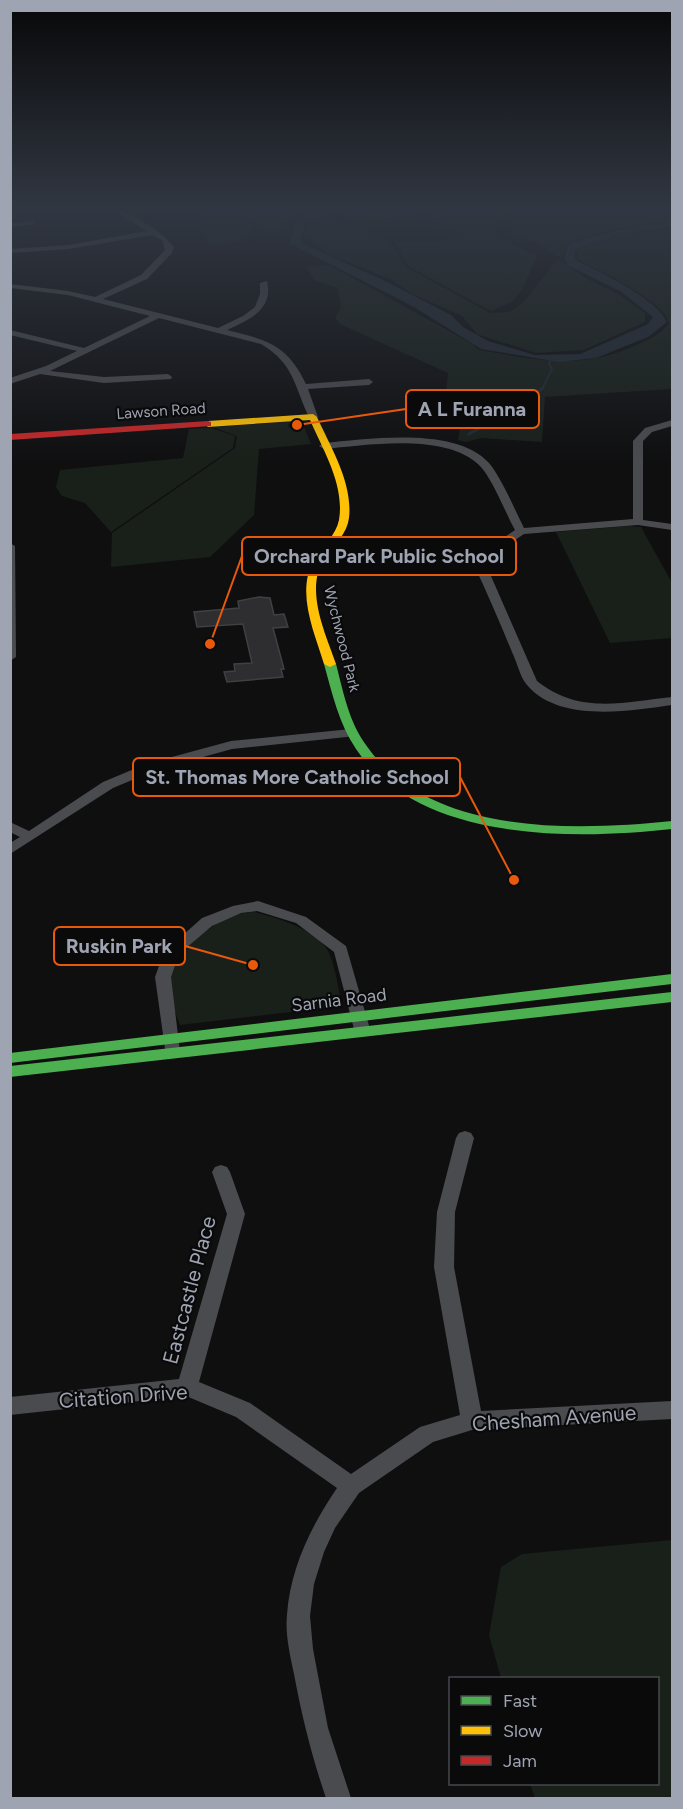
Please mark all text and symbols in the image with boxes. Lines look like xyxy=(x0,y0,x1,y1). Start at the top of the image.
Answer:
callout: A L Furanna xyxy=(406,390,539,428)
text: A L Furanna xyxy=(418,397,526,421)
street label: Lawson Road xyxy=(116,399,206,423)
callout: Orchard Park Public School xyxy=(242,537,516,575)
text: Orchard Park Public School xyxy=(254,544,504,568)
street label: Wychwood Park xyxy=(320,584,364,695)
callout: St. Thomas More Catholic School xyxy=(133,758,460,796)
text: St. Thomas More Catholic School xyxy=(145,765,449,789)
callout: Ruskin Park xyxy=(54,927,185,965)
text: Ruskin Park xyxy=(66,934,173,958)
street label: Sarnia Road xyxy=(290,983,388,1017)
street label: Eastcastle Place xyxy=(157,1213,221,1367)
street label: Citation Drive xyxy=(58,1379,188,1413)
street label: Chesham Avenue xyxy=(471,1400,637,1436)
legend xyxy=(449,1677,659,1785)
text: Fast xyxy=(503,1690,537,1712)
text: Slow xyxy=(503,1720,542,1742)
text: Jam xyxy=(503,1750,537,1772)

